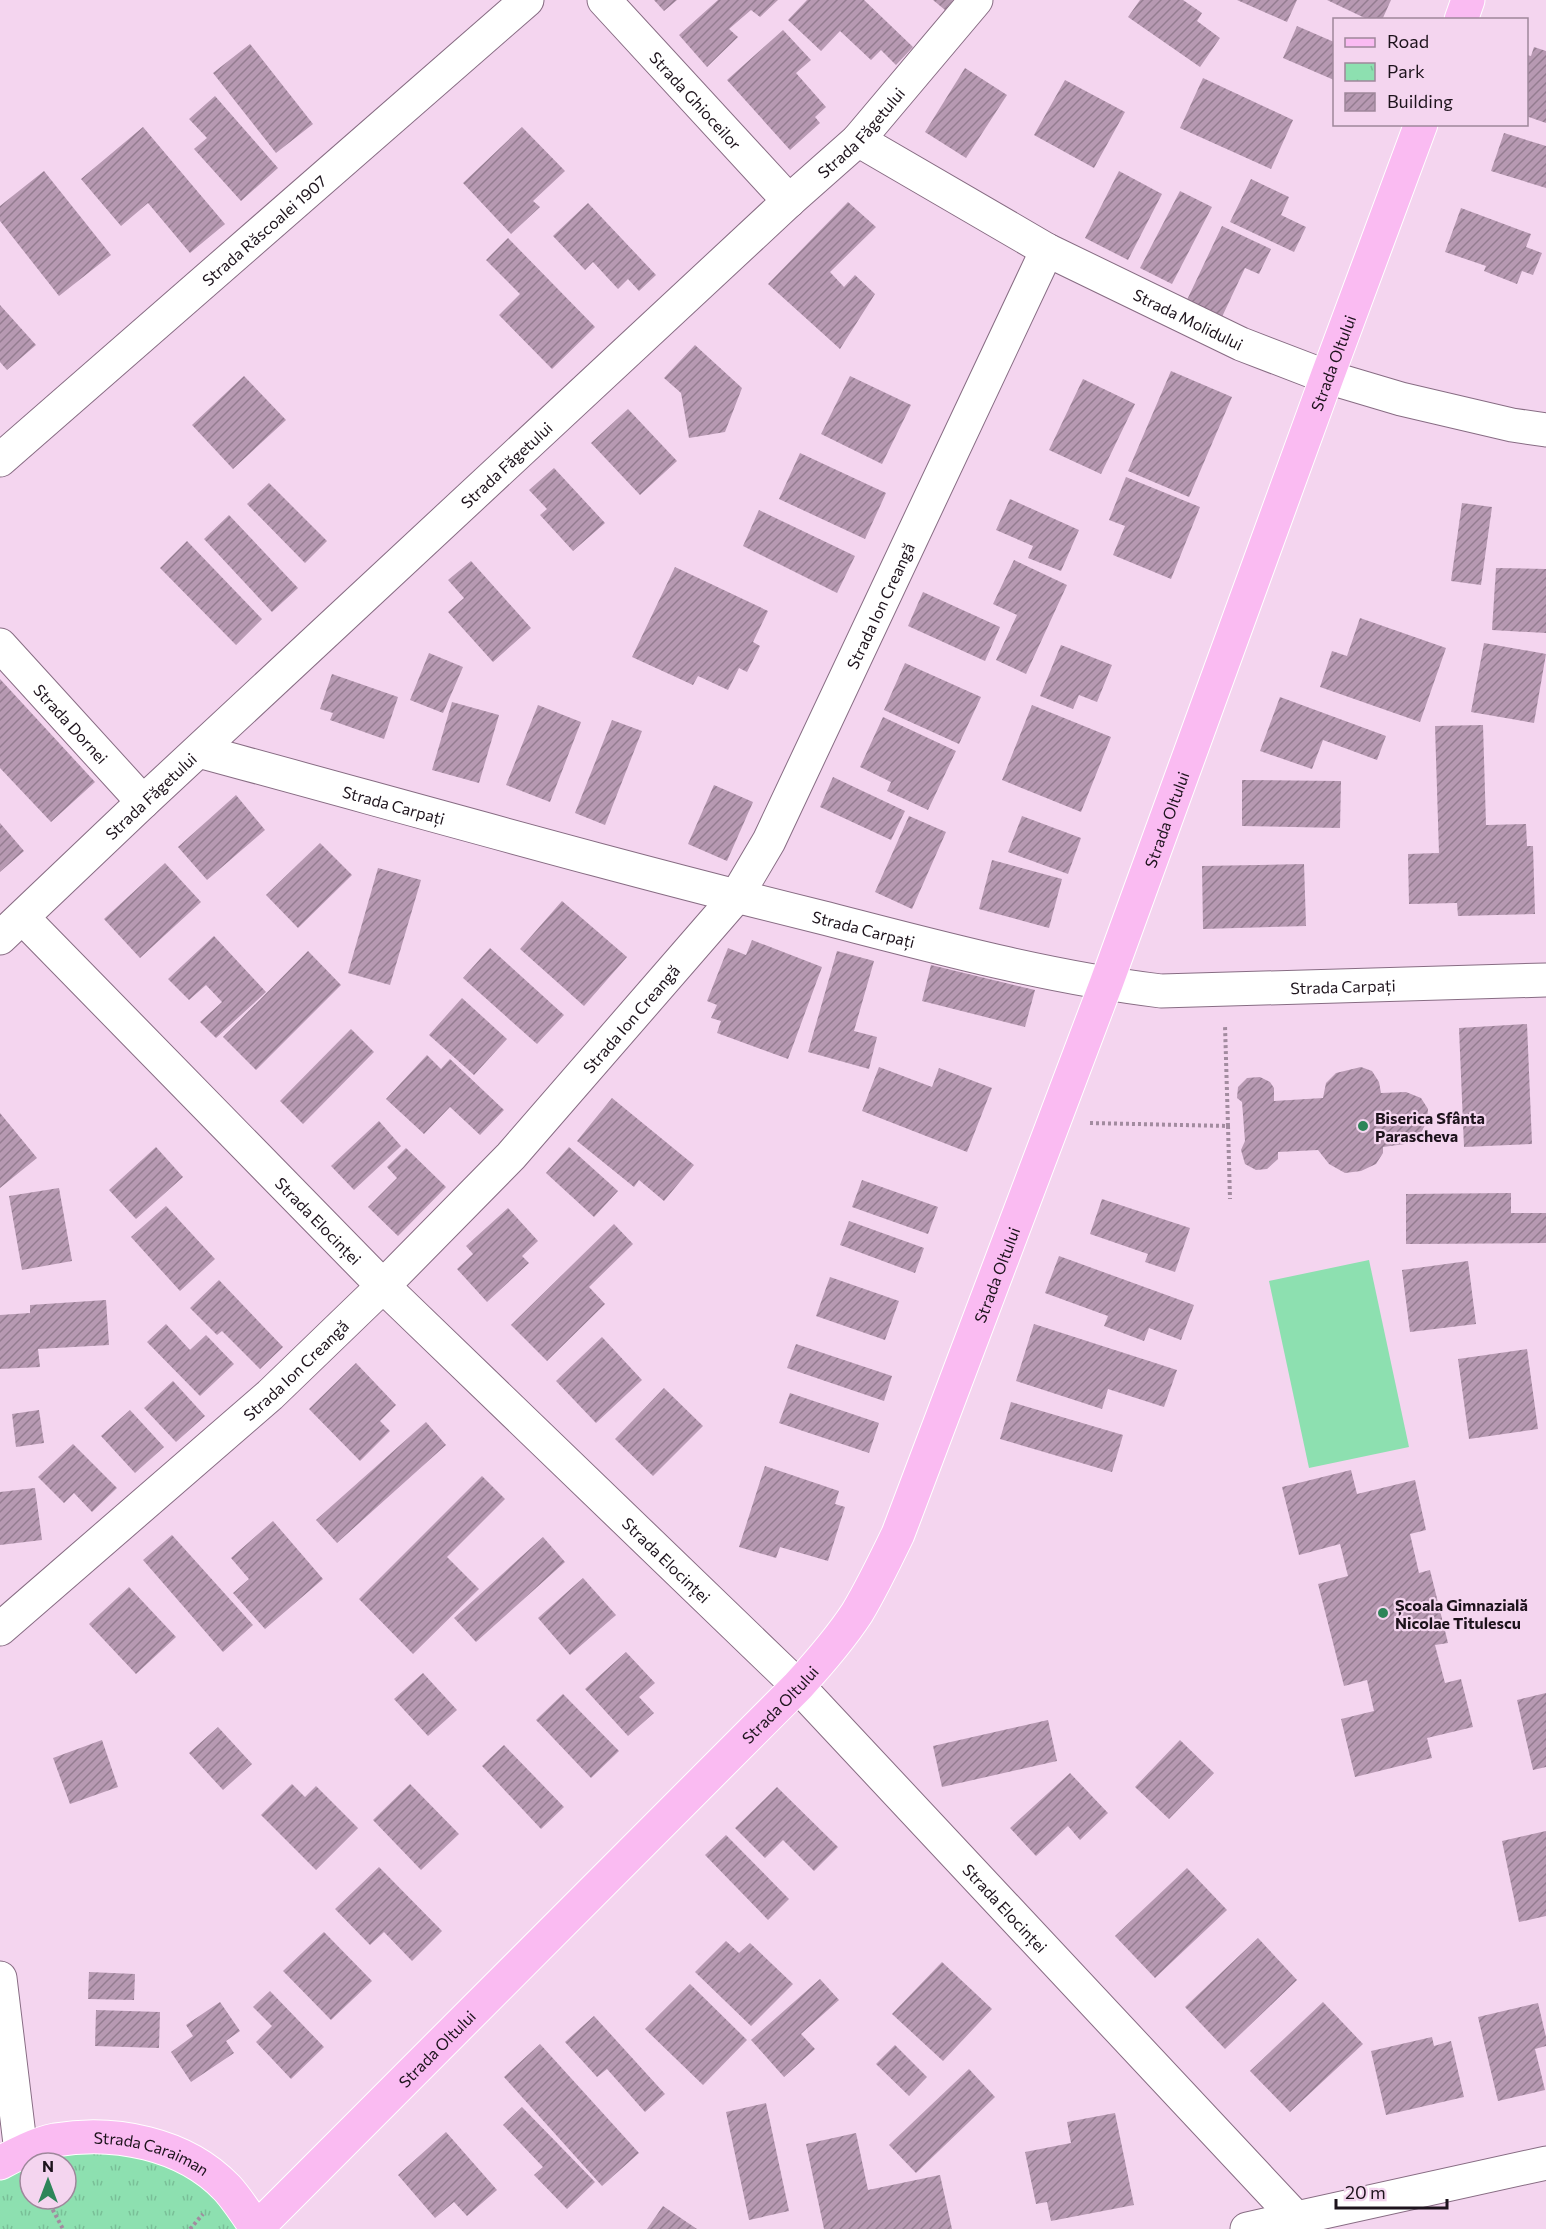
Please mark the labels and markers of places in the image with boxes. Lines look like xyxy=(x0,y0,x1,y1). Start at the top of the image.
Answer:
place label: Biserica Sfânta Parascheva xyxy=(1375,1108,1485,1145)
marker: Biserica Sfânta Parascheva xyxy=(1356,1119,1370,1133)
place label: Școala Gimnazială Nicolae Titulescu xyxy=(1395,1595,1528,1632)
marker: Școala Gimnazială Nicolae Titulescu xyxy=(1376,1606,1390,1620)

